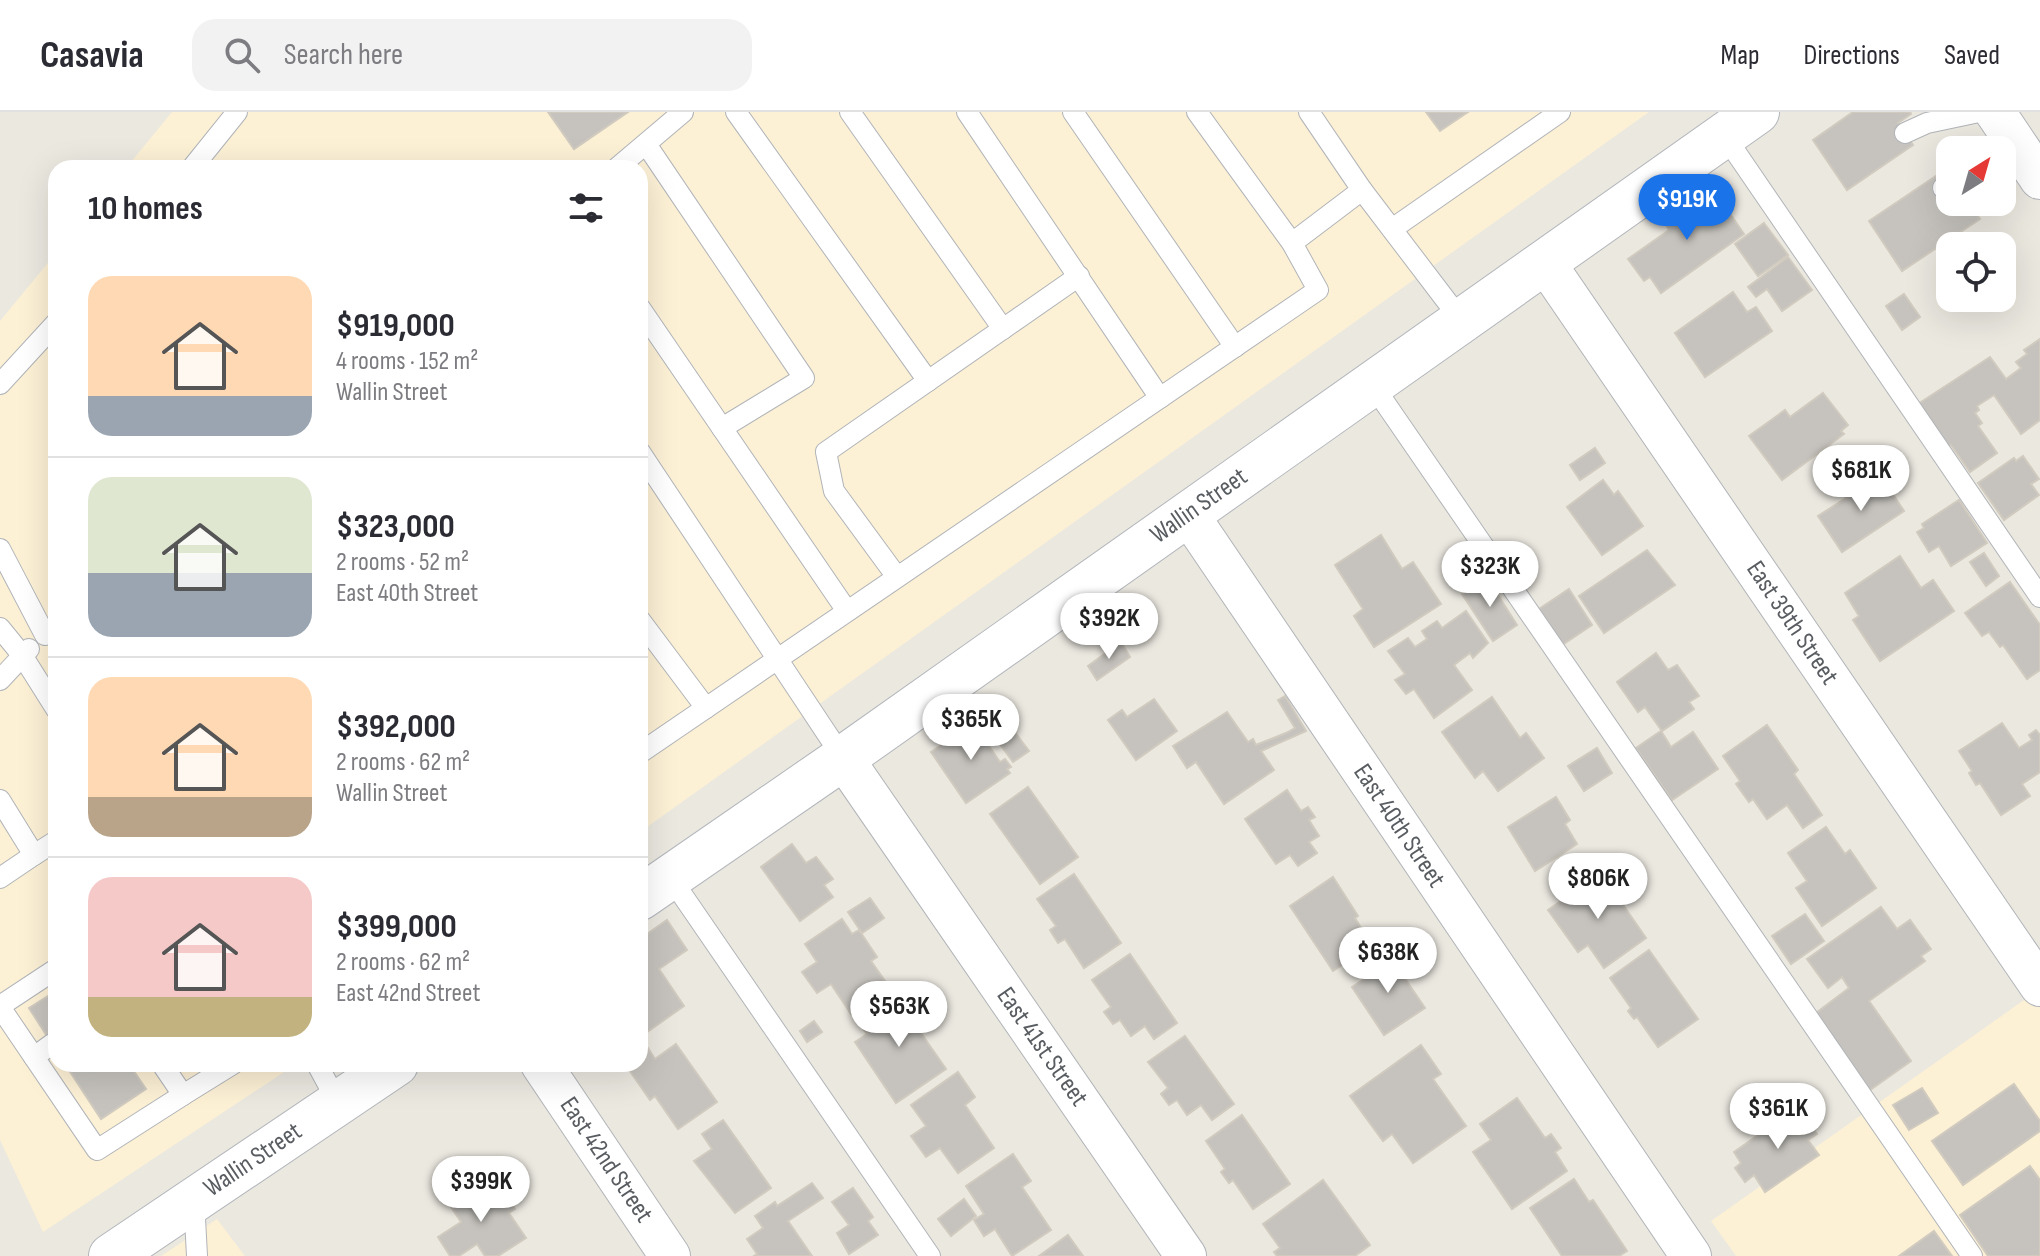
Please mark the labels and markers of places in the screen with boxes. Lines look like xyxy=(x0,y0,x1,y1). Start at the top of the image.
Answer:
pin: $919K xyxy=(1631,174,1743,242)
pin: $681K xyxy=(1805,445,1917,513)
pin: $323K xyxy=(1434,541,1546,609)
pin: $392K xyxy=(1053,593,1165,661)
pin: $365K xyxy=(915,694,1027,762)
pin: $806K xyxy=(1542,853,1654,921)
pin: $638K xyxy=(1332,927,1444,995)
pin: $563K xyxy=(843,981,955,1049)
pin: $361K xyxy=(1722,1083,1834,1151)
pin: $399K xyxy=(425,1156,537,1224)

